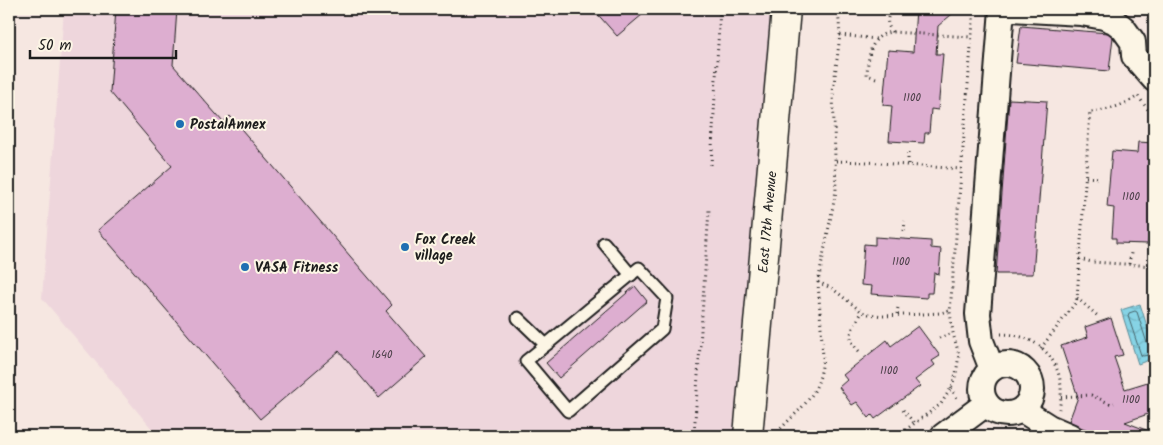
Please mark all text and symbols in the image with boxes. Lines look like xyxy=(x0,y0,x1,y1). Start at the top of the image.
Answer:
scale bar xyxy=(30,28,176,60)
text: 50 m xyxy=(38,34,72,58)
house number: 1100 xyxy=(903,89,921,107)
place label: PostalAnnex xyxy=(190,114,266,136)
marker: PostalAnnex xyxy=(174,118,186,130)
street label: East 17th Avenue xyxy=(753,169,783,274)
house number: 1100 xyxy=(1122,188,1140,206)
place label: Fox Creek village xyxy=(415,229,476,267)
marker: Fox Creek village xyxy=(399,241,411,253)
house number: 1100 xyxy=(892,253,910,271)
place label: VASA Fitness xyxy=(255,257,339,279)
marker: VASA Fitness xyxy=(239,261,251,273)
house number: 1640 xyxy=(371,346,393,364)
house number: 1100 xyxy=(880,362,898,380)
house number: 1100 xyxy=(1122,391,1140,409)

